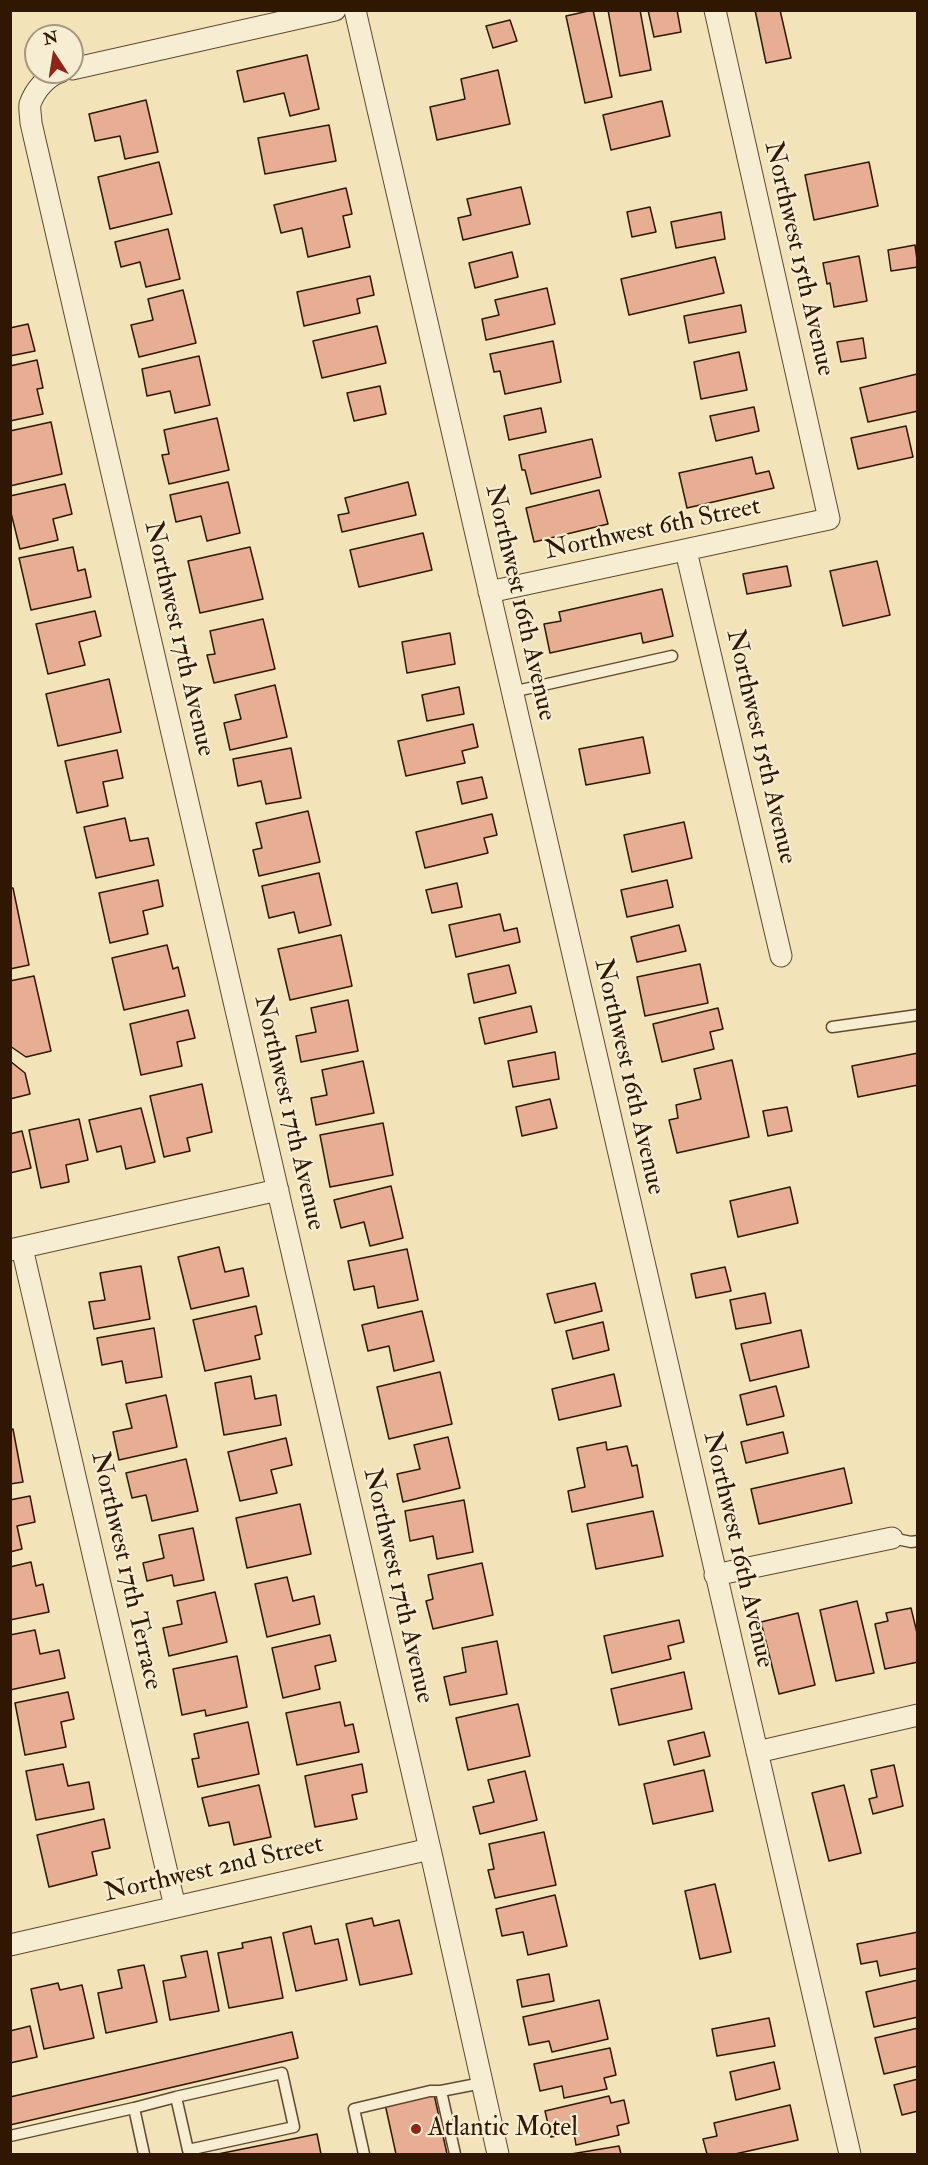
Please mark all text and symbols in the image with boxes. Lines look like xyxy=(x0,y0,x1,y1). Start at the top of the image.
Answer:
north arrow xyxy=(24,24,84,84)
text: N xyxy=(42,27,60,50)
street label: Northwest 15th Avenue xyxy=(756,139,840,379)
street label: Northwest 16th Avenue xyxy=(477,482,561,724)
street label: Northwest 6th Street xyxy=(542,492,764,568)
street label: Northwest 17th Avenue xyxy=(136,518,220,760)
street label: Northwest 15th Avenue xyxy=(718,627,802,867)
street label: Northwest 16th Avenue xyxy=(586,956,670,1198)
street label: Northwest 17th Avenue xyxy=(246,992,330,1234)
street label: Northwest 16th Avenue xyxy=(695,1429,779,1671)
street label: Northwest 17th Terrace xyxy=(82,1449,168,1693)
street label: Northwest 17th Avenue xyxy=(355,1465,439,1707)
street label: Northwest 2nd Street xyxy=(102,1830,326,1910)
place label: Atlantic Motel xyxy=(428,2113,578,2145)
marker: Atlantic Motel xyxy=(409,2122,423,2136)

